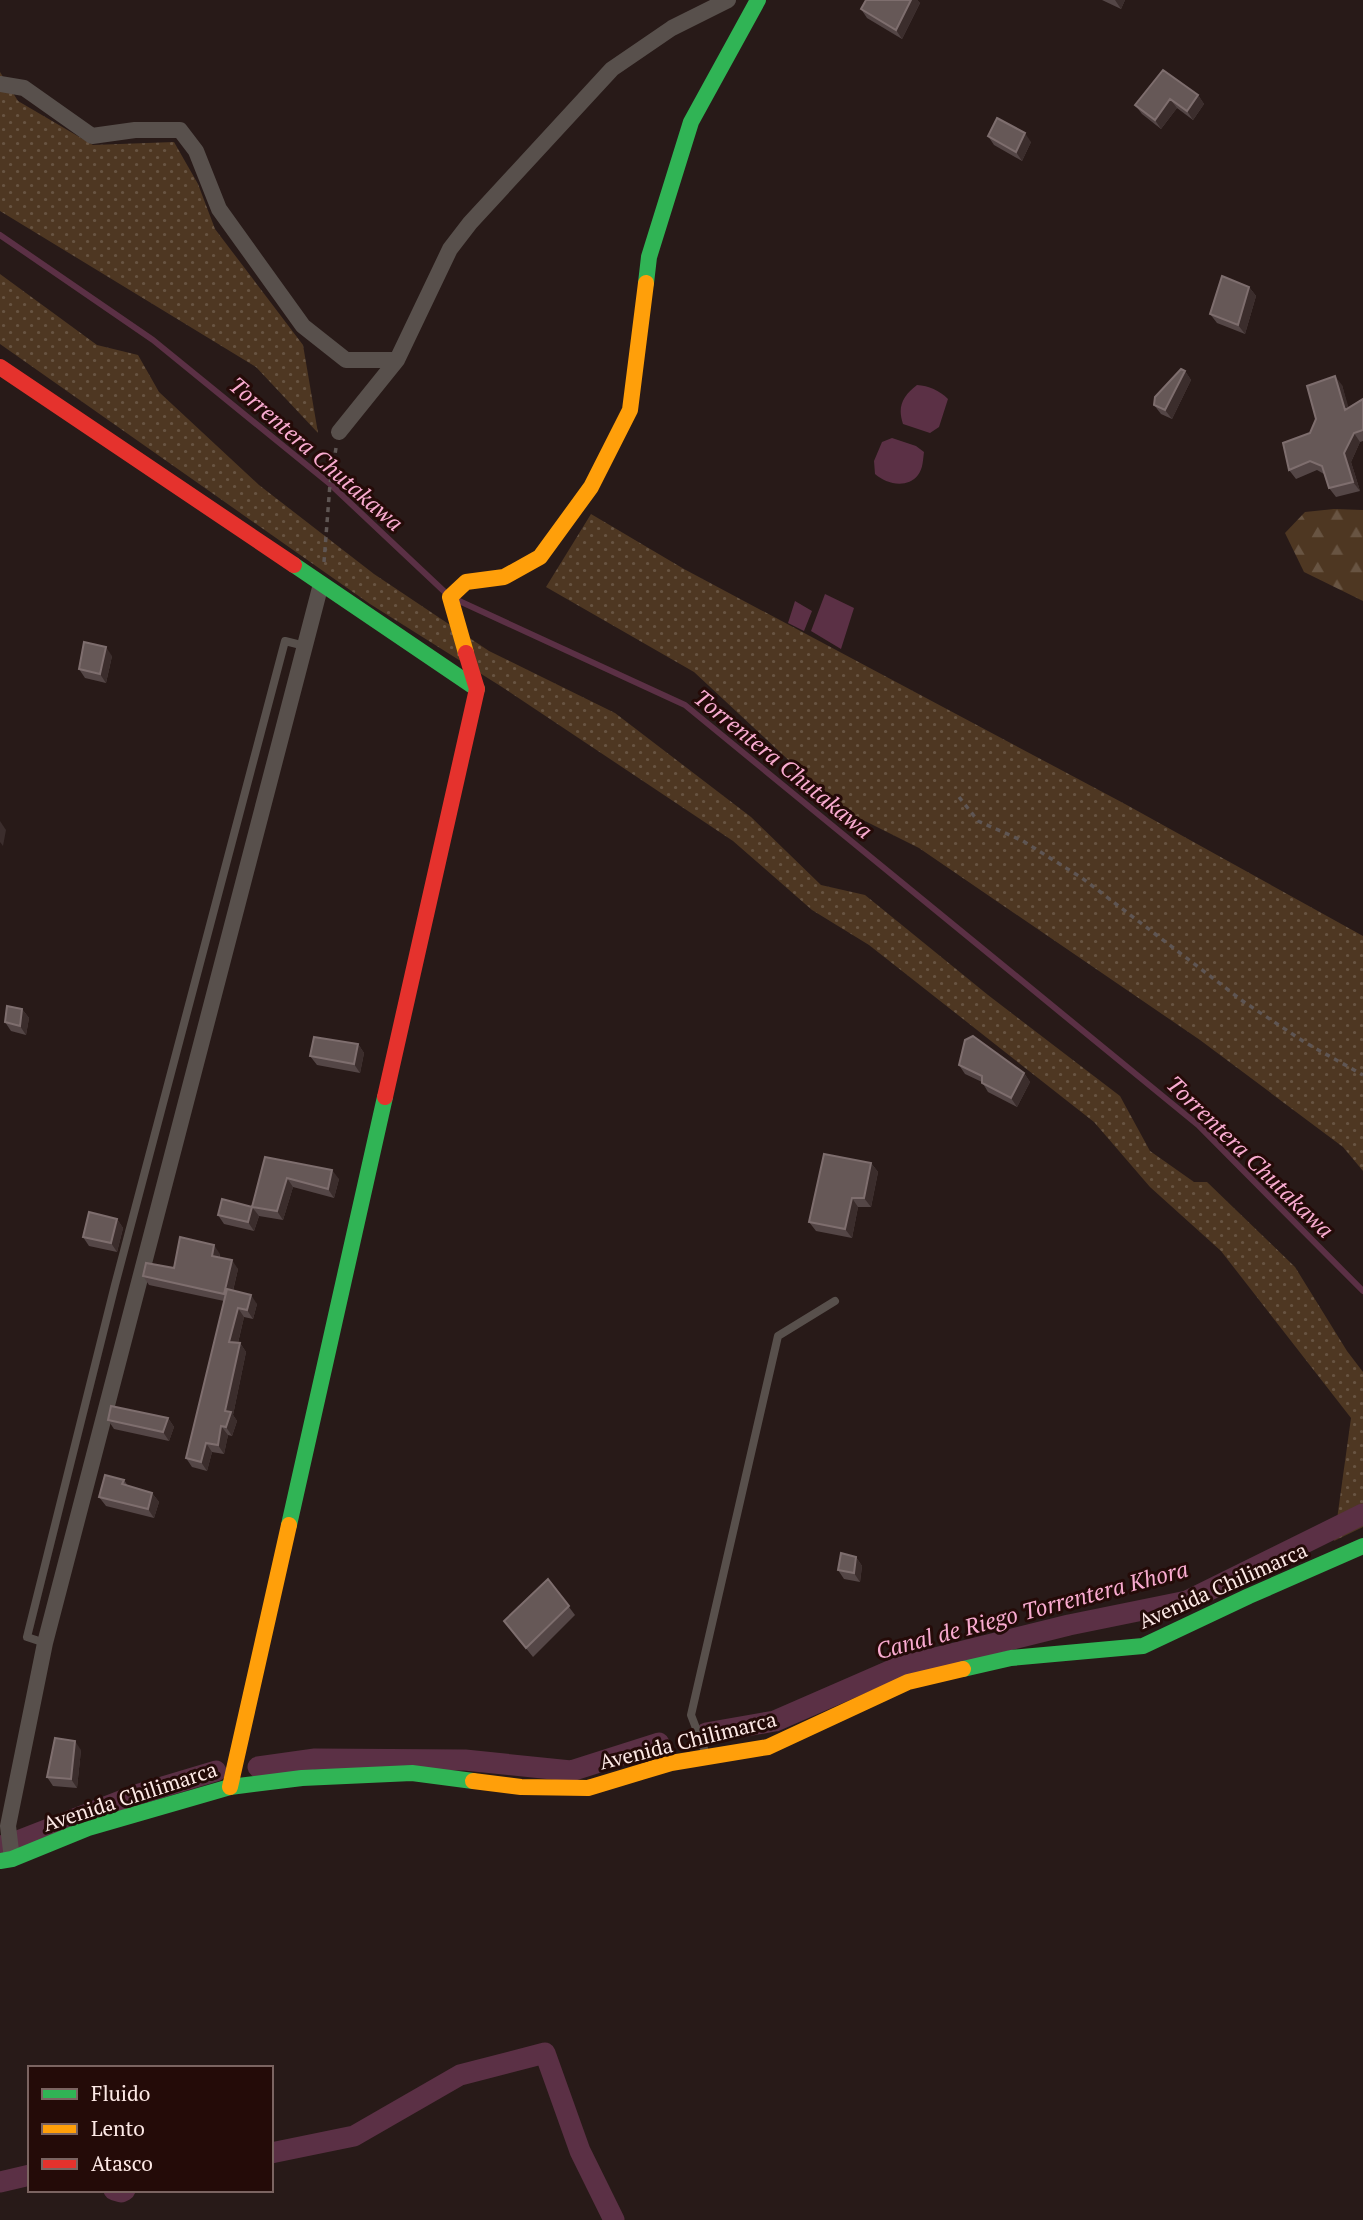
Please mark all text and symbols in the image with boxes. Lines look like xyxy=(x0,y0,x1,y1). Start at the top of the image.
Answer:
water label: Torrentera Chutakawa xyxy=(223,369,410,538)
water label: Torrentera Chutakawa xyxy=(688,682,879,845)
water label: Torrentera Chutakawa xyxy=(1160,1069,1341,1245)
street label: Avenida Chilimarca xyxy=(1134,1535,1312,1635)
water label: Canal de Riego Torrentera Khora xyxy=(872,1553,1192,1666)
street label: Avenida Chilimarca xyxy=(596,1704,780,1776)
street label: Avenida Chilimarca xyxy=(39,1755,221,1837)
legend xyxy=(28,2066,273,2192)
text: Fluido xyxy=(91,2079,150,2107)
text: Lento xyxy=(91,2114,145,2142)
text: Atasco xyxy=(91,2149,153,2177)

